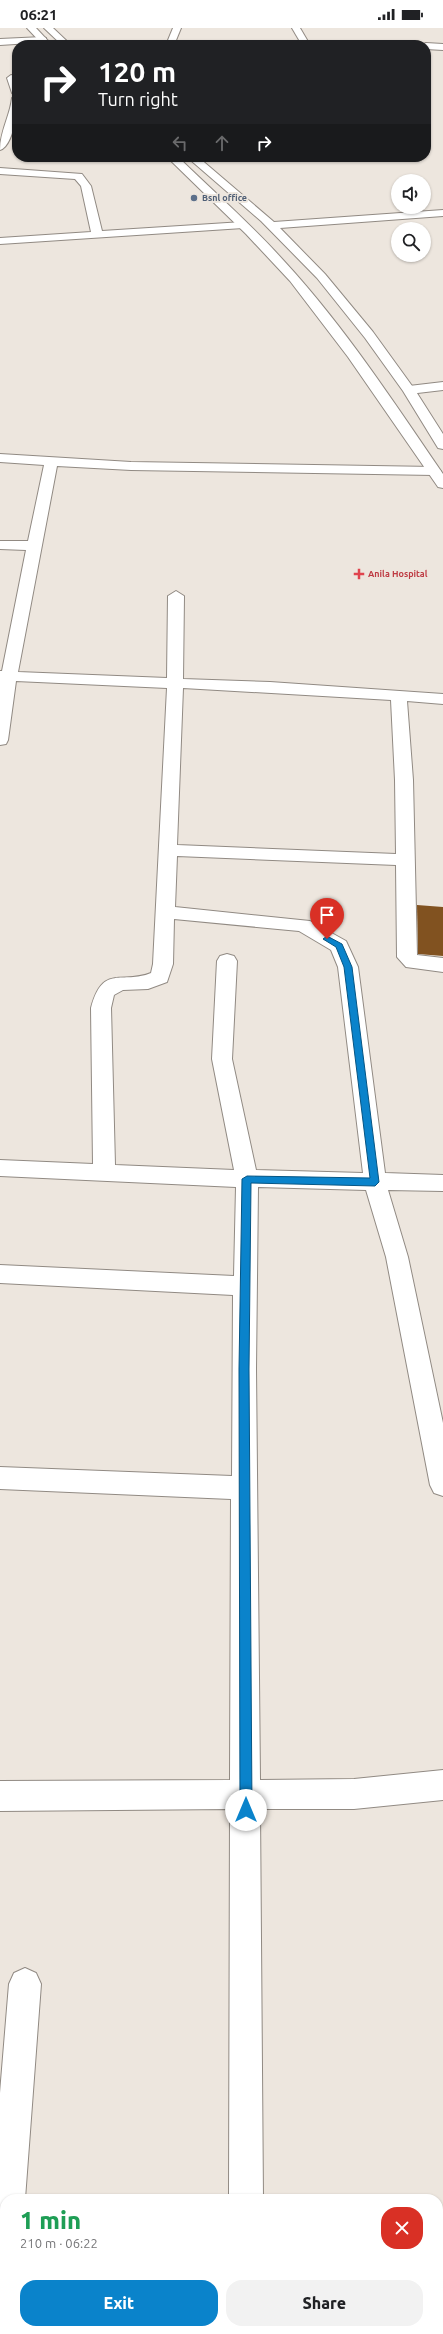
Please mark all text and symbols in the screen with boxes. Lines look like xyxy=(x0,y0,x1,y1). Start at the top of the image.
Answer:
text: 06:21 xyxy=(20,6,58,23)
icon: right xyxy=(32,56,84,108)
text: 120 m xyxy=(98,56,176,87)
text: Turn right xyxy=(98,89,178,109)
icon: left xyxy=(169,132,191,154)
icon: ahead xyxy=(211,132,233,154)
icon: right xyxy=(253,132,275,154)
map controls xyxy=(391,174,431,262)
button: sound xyxy=(391,174,431,214)
marker: Bsnl office xyxy=(189,193,199,203)
place label: Bsnl office xyxy=(202,193,247,203)
button: search xyxy=(391,222,431,262)
marker: Anila Hospital xyxy=(353,568,365,580)
place label: Anila Hospital xyxy=(368,569,428,579)
pin xyxy=(310,898,344,939)
icon: arrive xyxy=(316,904,338,926)
position arrow xyxy=(225,1789,267,1831)
text: 1 min xyxy=(20,2207,81,2234)
button: close xyxy=(381,2207,423,2249)
text: 210 m · 06:22 xyxy=(20,2236,98,2250)
button: Exit xyxy=(20,2280,218,2326)
button: Share xyxy=(226,2280,423,2326)

